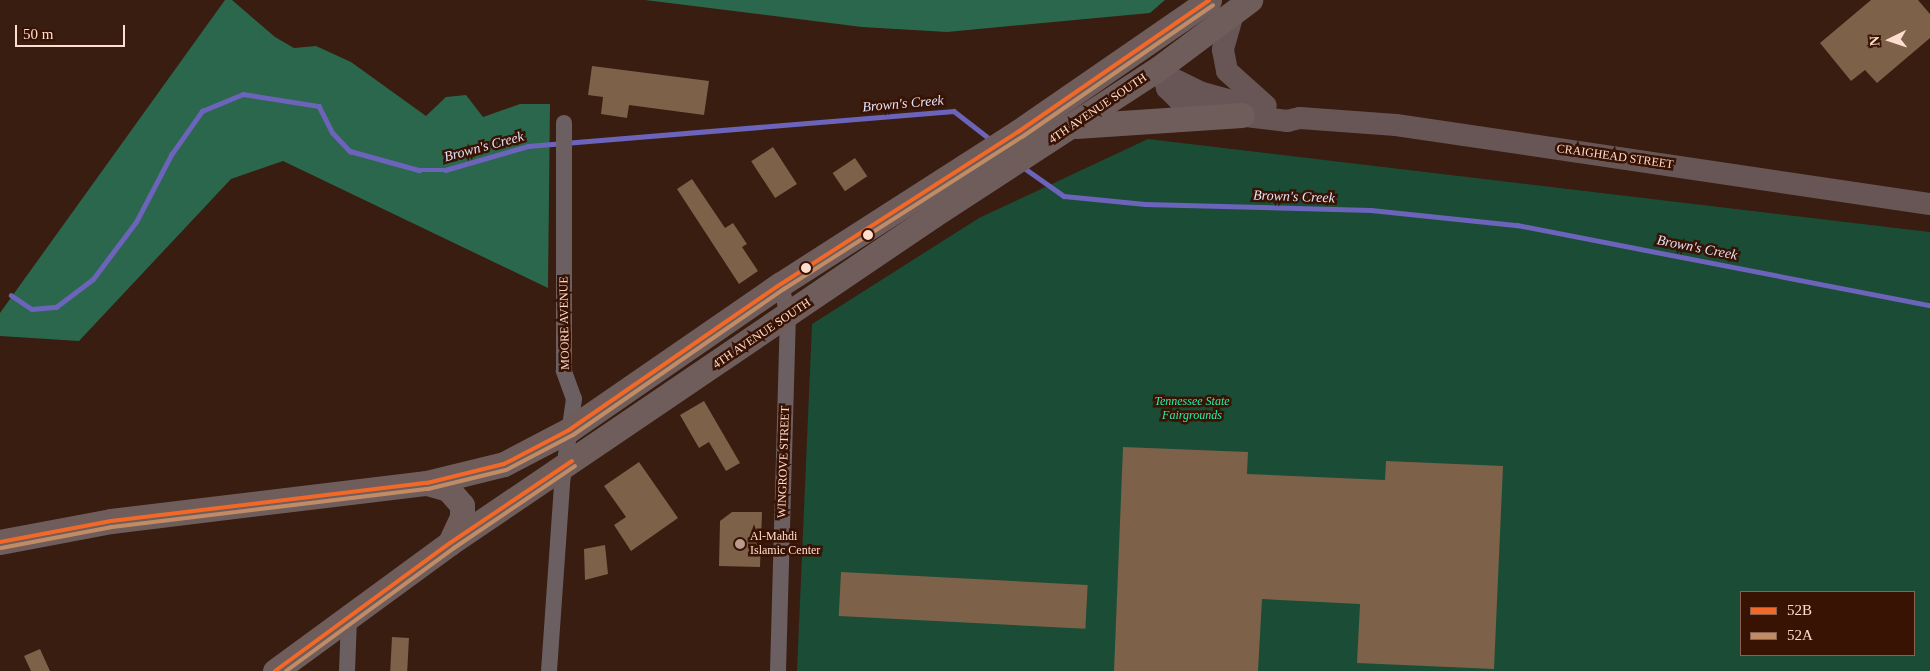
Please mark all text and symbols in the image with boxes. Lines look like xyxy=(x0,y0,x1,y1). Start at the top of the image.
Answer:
scale bar xyxy=(18,15,128,47)
north arrow xyxy=(1865,15,1915,65)
text: 50 m xyxy=(23,26,53,42)
text: N xyxy=(1867,36,1882,47)
street label: 4TH AVENUE SOUTH xyxy=(1046,71,1150,147)
water label: Brown's Creek xyxy=(862,92,944,116)
water label: Brown's Creek xyxy=(442,128,526,166)
street label: CRAIGHEAD STREET xyxy=(1556,142,1674,172)
water label: Brown's Creek xyxy=(1253,187,1335,207)
unlabelled marker xyxy=(863,230,873,240)
water label: Brown's Creek xyxy=(1655,232,1739,264)
unlabelled marker xyxy=(801,263,811,273)
street label: MOORE AVENUE xyxy=(557,276,573,370)
street label: 4TH AVENUE SOUTH xyxy=(710,296,814,372)
park label: Tennessee State Fairgrounds xyxy=(1154,395,1230,423)
street label: WINGROVE STREET xyxy=(775,406,793,518)
place label: Al-Mahdi Islamic Center xyxy=(750,530,820,558)
marker: Al-Mahdi Islamic Center xyxy=(734,538,746,550)
legend xyxy=(1740,591,1915,656)
text: 52B xyxy=(1787,602,1812,618)
text: 52A xyxy=(1787,627,1813,643)

